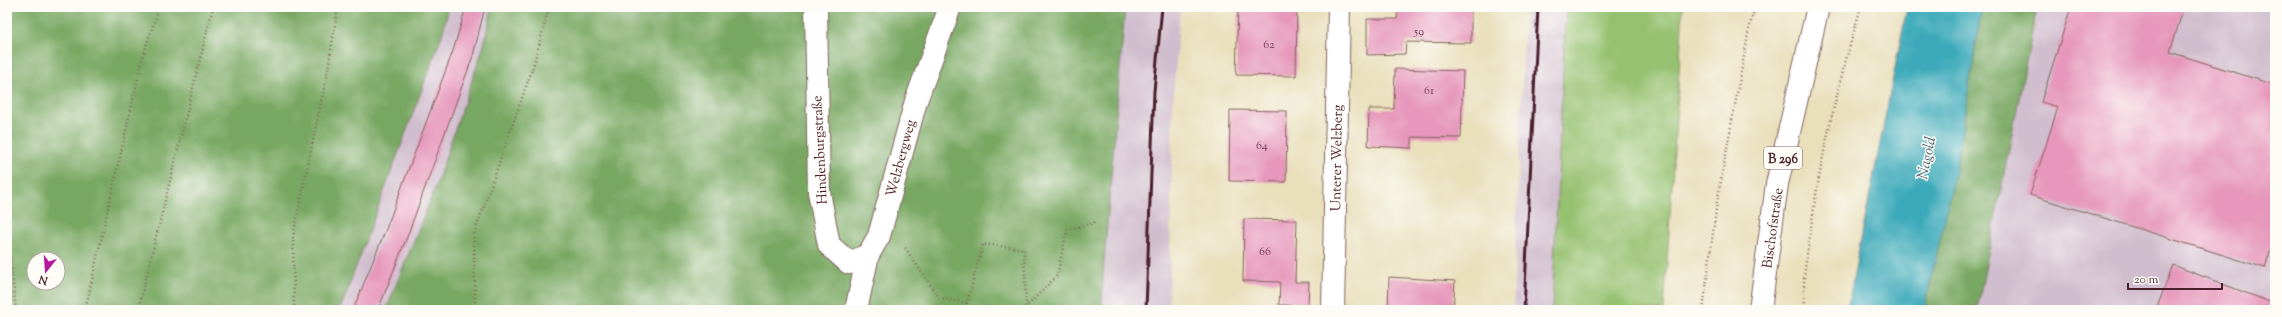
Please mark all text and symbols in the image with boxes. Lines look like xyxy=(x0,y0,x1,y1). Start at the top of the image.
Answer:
house number: 59 xyxy=(1413,23,1424,41)
house number: 62 xyxy=(1263,36,1275,54)
house number: 61 xyxy=(1424,82,1434,100)
street label: Hindenburgstraße xyxy=(808,95,834,205)
street label: Unterer Welzberg xyxy=(1327,104,1349,212)
street label: Welzbergweg xyxy=(882,117,922,199)
water label: Nagold xyxy=(1913,135,1942,181)
house number: 64 xyxy=(1256,137,1268,155)
road number: B 296 xyxy=(1764,147,1802,169)
street label: Bischofstraße xyxy=(1758,187,1790,270)
house number: 66 xyxy=(1259,243,1271,261)
north arrow xyxy=(26,251,66,291)
scale bar xyxy=(2128,265,2222,291)
text: N xyxy=(37,271,51,289)
text: 20 m xyxy=(2134,271,2159,289)

